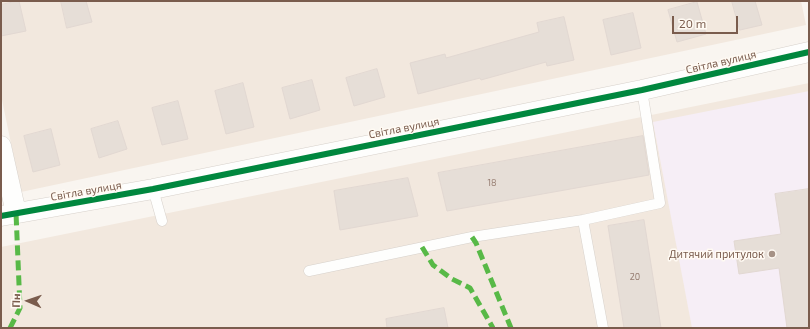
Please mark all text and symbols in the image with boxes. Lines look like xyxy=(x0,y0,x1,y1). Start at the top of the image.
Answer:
scale bar xyxy=(674,8,740,34)
text: 20 m xyxy=(679,16,706,30)
street label: Світла вулиця xyxy=(684,47,758,77)
street label: Світла вулиця xyxy=(367,115,441,141)
street label: Світла вулиця xyxy=(49,178,123,204)
house number: 18 xyxy=(487,178,497,188)
place label: Дитячий притулок xyxy=(669,247,764,261)
marker: Дитячий притулок xyxy=(767,249,777,259)
house number: 20 xyxy=(630,272,640,282)
north arrow xyxy=(8,281,48,321)
text: Пн xyxy=(9,293,22,308)

